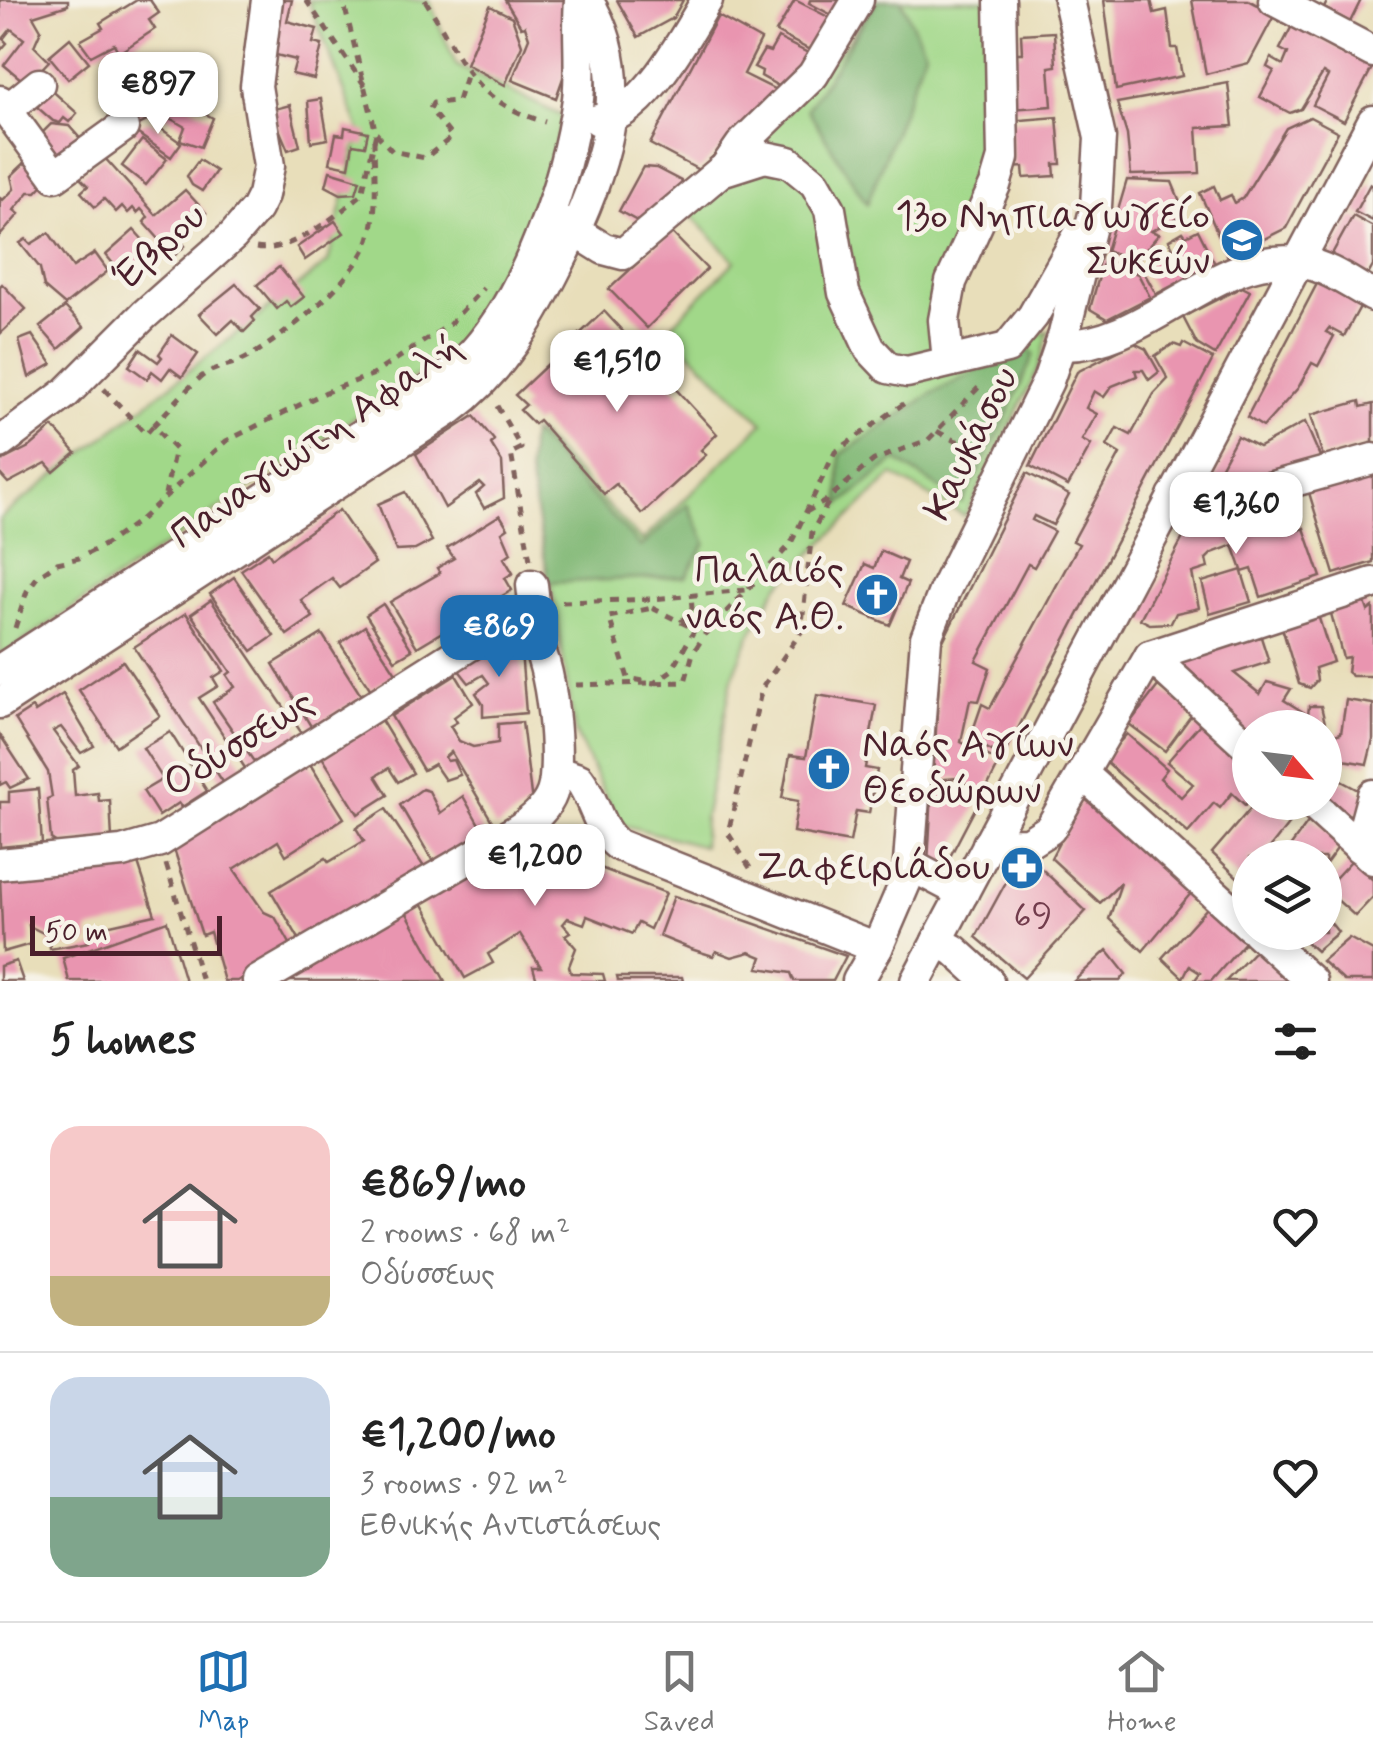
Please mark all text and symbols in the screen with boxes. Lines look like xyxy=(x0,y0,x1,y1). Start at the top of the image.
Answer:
pin: €897 xyxy=(99,52,217,137)
text: €897 xyxy=(120,63,196,105)
street label: Έβρου xyxy=(102,191,218,303)
place label: 13ο Νηπιαγωγείο Συκεών xyxy=(895,191,1210,289)
school or university icon: 13ο Νηπιαγωγείο Συκεών xyxy=(1219,217,1265,263)
street label: Παναγιώτη Αφαλή xyxy=(161,322,473,562)
pin: €1,510 xyxy=(536,330,698,415)
text: €1,510 xyxy=(572,341,662,383)
street label: Καυκάσου xyxy=(912,358,1032,530)
pin: €1,360 xyxy=(1155,472,1317,557)
text: €1,360 xyxy=(1192,483,1280,525)
place label: Παλαιός ναός Α.Θ. xyxy=(685,546,844,644)
church icon: Παλαιός ναός Α.Θ. xyxy=(854,572,900,618)
pin: €869 xyxy=(440,595,558,680)
text: €869 xyxy=(462,606,536,648)
street label: Οδύσσεως xyxy=(154,677,324,811)
north arrow xyxy=(1232,710,1342,820)
map controls xyxy=(1232,710,1342,950)
place label: Ναός Αγίων Θεοδώρων xyxy=(862,720,1074,818)
church icon: Ναός Αγίων Θεοδώρων xyxy=(806,746,852,792)
pin: €1,200 xyxy=(454,824,616,909)
text: €1,200 xyxy=(487,835,583,877)
button: layers xyxy=(1232,840,1342,950)
place label: Ζαφειριάδου xyxy=(757,842,990,894)
pharmacy icon: Ζαφειριάδου xyxy=(999,845,1045,891)
house number: 69 xyxy=(1014,894,1052,940)
scale bar xyxy=(30,911,222,956)
text: 50 m xyxy=(45,915,108,952)
text: 5 homes xyxy=(50,1014,196,1069)
icon: filters xyxy=(1268,1014,1323,1069)
text: €869/mo xyxy=(360,1157,526,1212)
icon: home xyxy=(130,1166,250,1286)
icon: heart xyxy=(1268,1199,1323,1254)
text: 2 rooms · 68 m² xyxy=(360,1212,570,1254)
text: Οδύσσεως xyxy=(360,1254,495,1296)
text: €1,200/mo xyxy=(360,1408,556,1463)
icon: home xyxy=(130,1417,250,1537)
icon: heart xyxy=(1268,1450,1323,1505)
text: 3 rooms · 92 m² xyxy=(360,1463,568,1505)
text: Εθνικής Αντιστάσεως xyxy=(360,1505,661,1547)
tab: Map xyxy=(196,1644,251,1741)
tab: Saved xyxy=(644,1644,715,1741)
tab: Home xyxy=(1107,1644,1177,1741)

